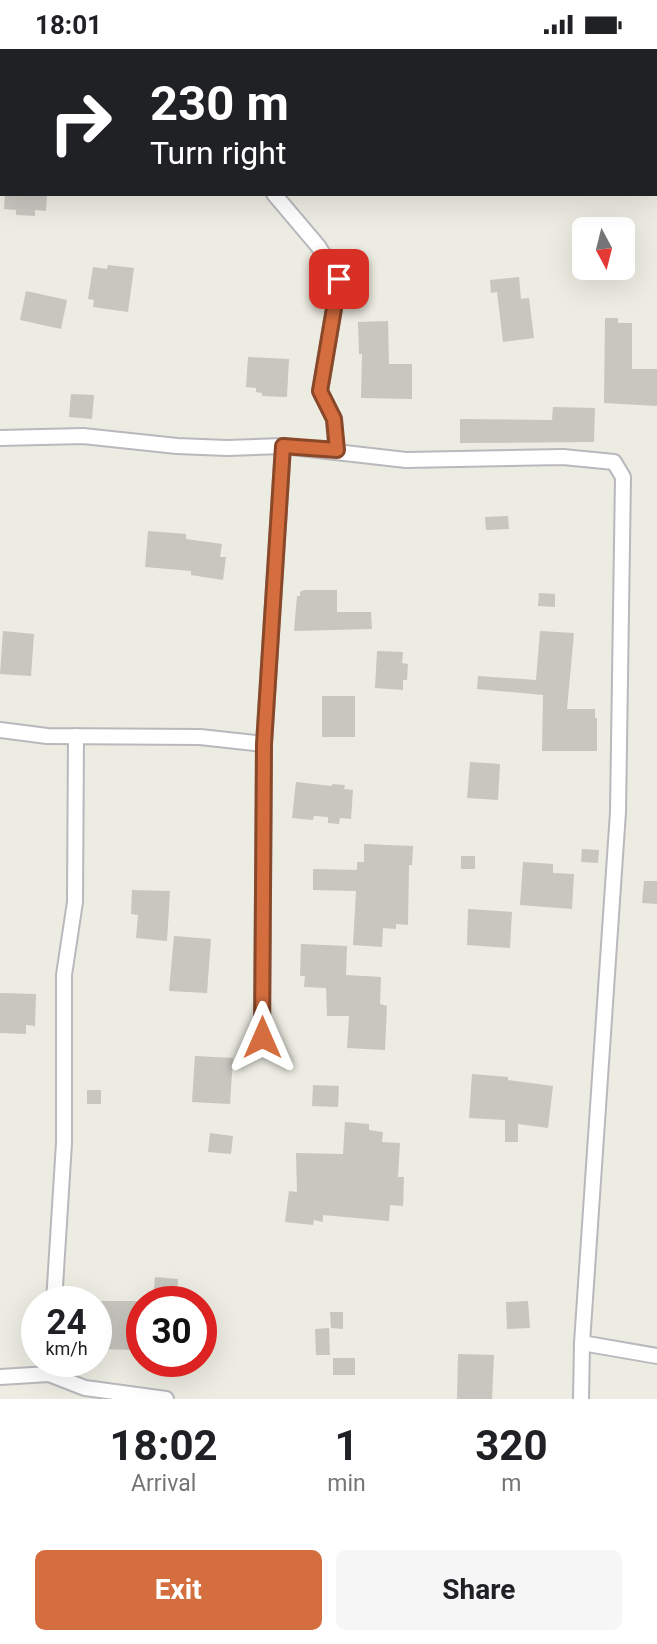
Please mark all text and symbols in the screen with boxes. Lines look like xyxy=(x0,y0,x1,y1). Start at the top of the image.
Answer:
text: 18:01 xyxy=(35,10,102,40)
text: 230 m xyxy=(150,75,289,132)
icon: right xyxy=(35,77,126,168)
text: Turn right xyxy=(150,134,286,172)
north arrow xyxy=(572,217,635,280)
map controls xyxy=(572,217,635,280)
pin xyxy=(309,249,369,309)
icon: arrive xyxy=(320,260,358,298)
position arrow xyxy=(225,1000,299,1074)
speed limit sign: 30 xyxy=(126,1286,217,1377)
text: 24 xyxy=(46,1302,87,1343)
text: km/h xyxy=(45,1338,88,1359)
text: 18:02 xyxy=(110,1421,218,1470)
text: 1 xyxy=(334,1421,359,1470)
text: 320 xyxy=(475,1421,548,1470)
text: Arrival xyxy=(131,1470,196,1497)
text: min xyxy=(327,1470,366,1497)
text: m xyxy=(501,1470,521,1497)
button: Exit xyxy=(35,1550,322,1630)
button: Share xyxy=(336,1550,622,1630)

